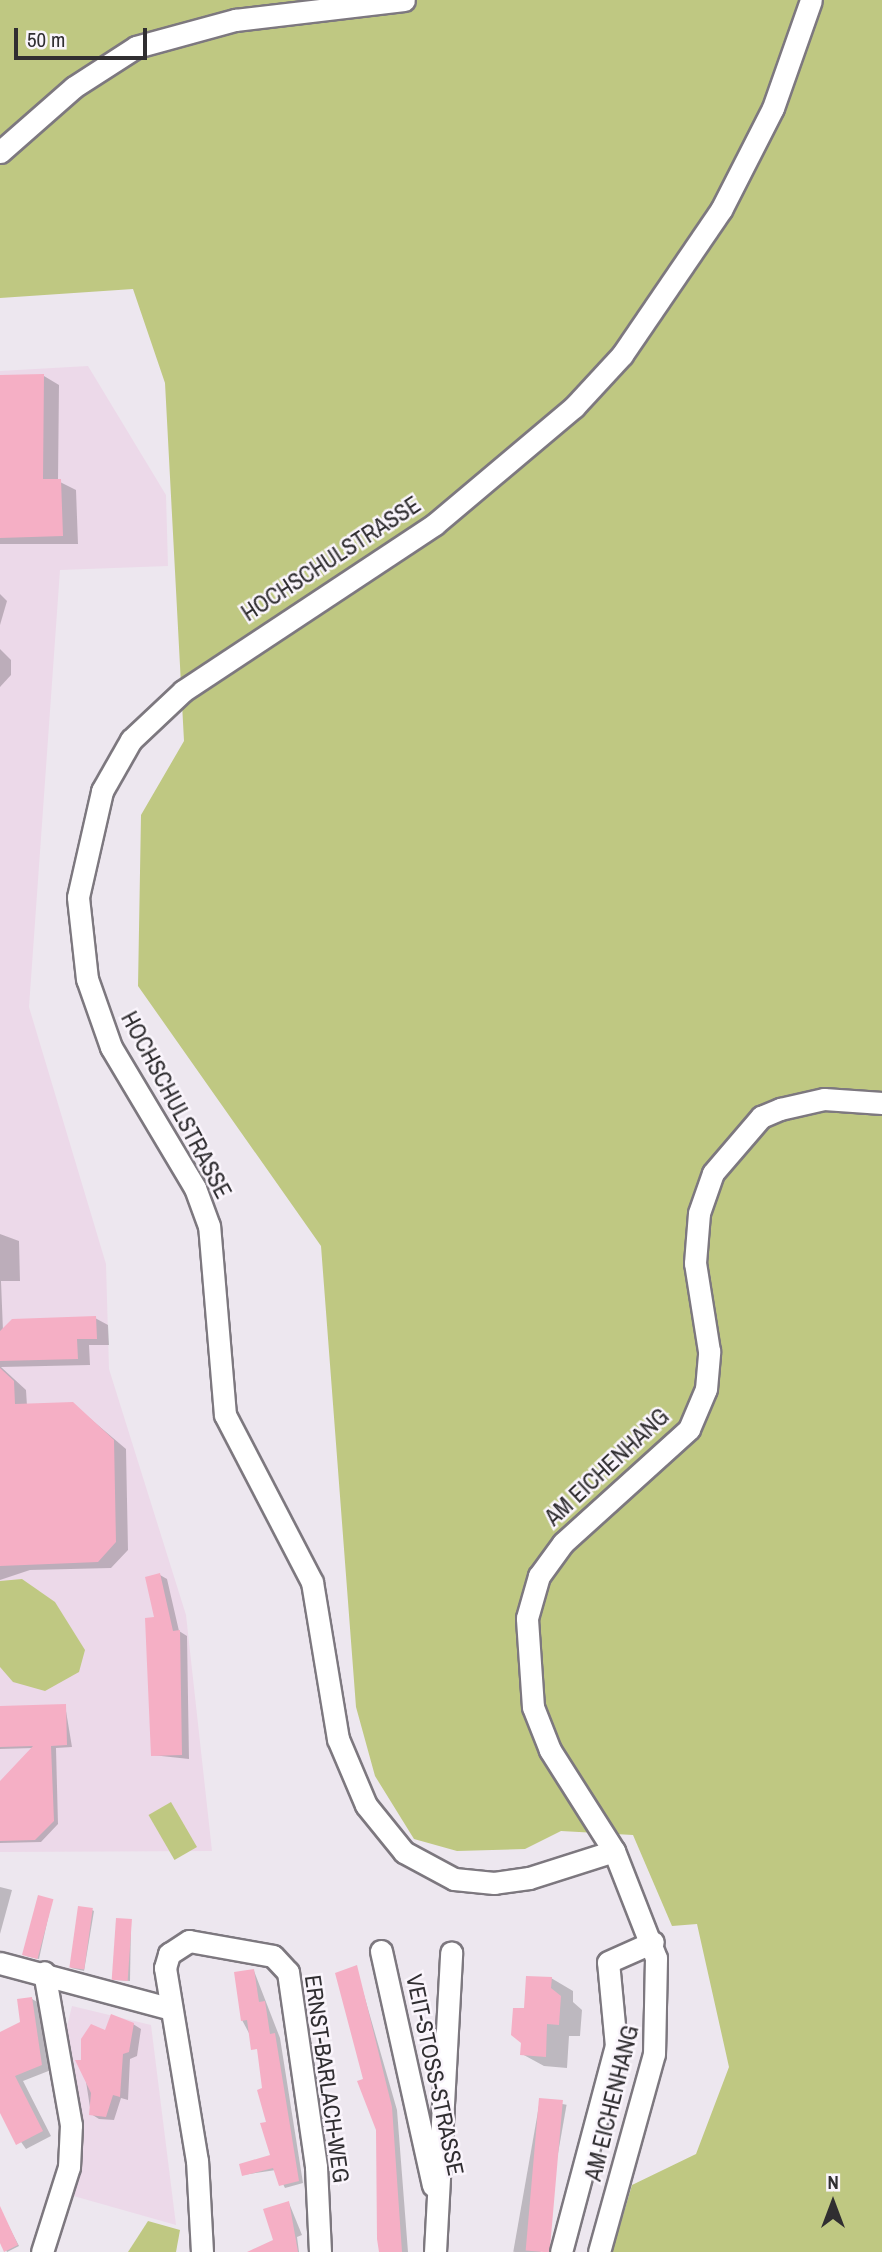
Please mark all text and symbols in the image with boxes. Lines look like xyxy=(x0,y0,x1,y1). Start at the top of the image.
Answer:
scale bar xyxy=(18,14,150,58)
text: 50 m xyxy=(27,25,65,54)
street label: HOCHSCHULSTRASSE xyxy=(236,491,426,627)
street label: HOCHSCHULSTRASSE xyxy=(115,1007,237,1203)
street label: AM EICHENHANG xyxy=(539,1403,675,1531)
street label: VEIT-STOSS-STRASSE xyxy=(400,1972,470,2178)
street label: ERNST-BARLACH-WEG xyxy=(299,1973,355,2185)
street label: AM EICHENHANG xyxy=(579,2022,645,2184)
north arrow xyxy=(798,2168,868,2238)
text: N xyxy=(827,2169,839,2195)

